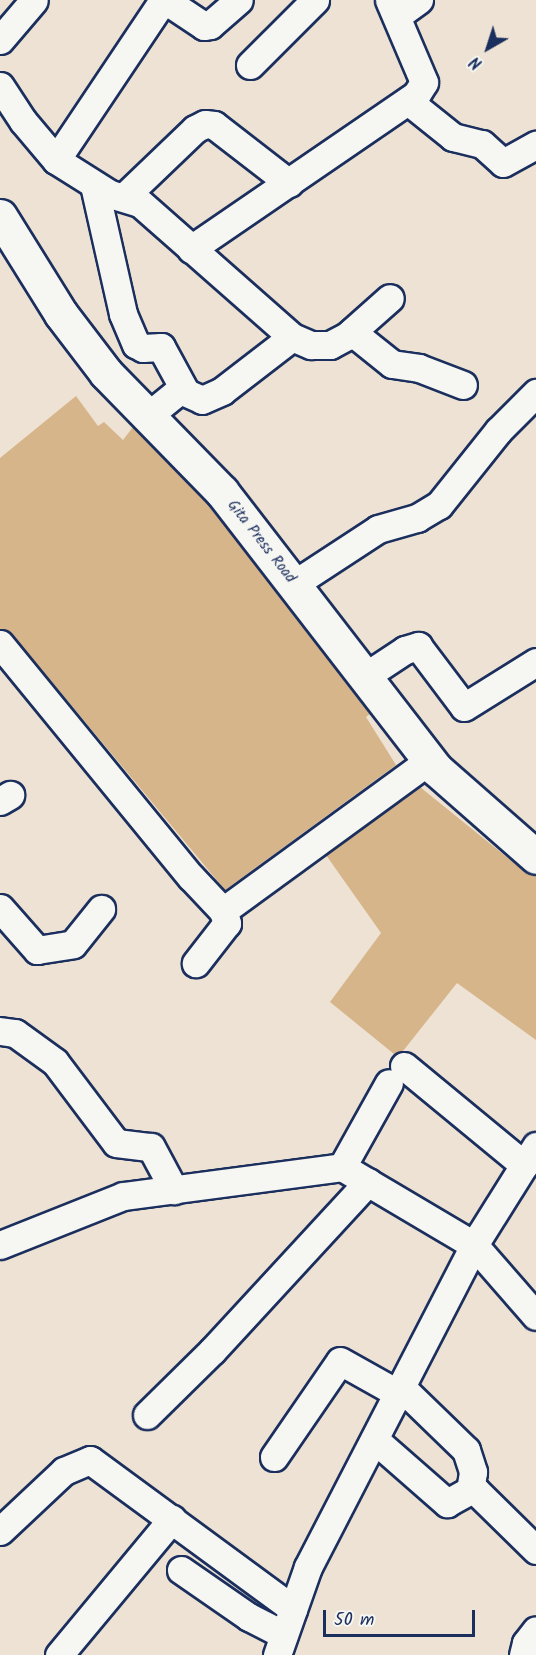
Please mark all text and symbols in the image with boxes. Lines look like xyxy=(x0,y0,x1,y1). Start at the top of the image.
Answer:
north arrow xyxy=(458,18,518,78)
text: N xyxy=(465,49,488,75)
street label: Gita Press Road xyxy=(223,497,299,587)
scale bar xyxy=(326,1598,478,1636)
text: 50 m xyxy=(334,1606,374,1635)

